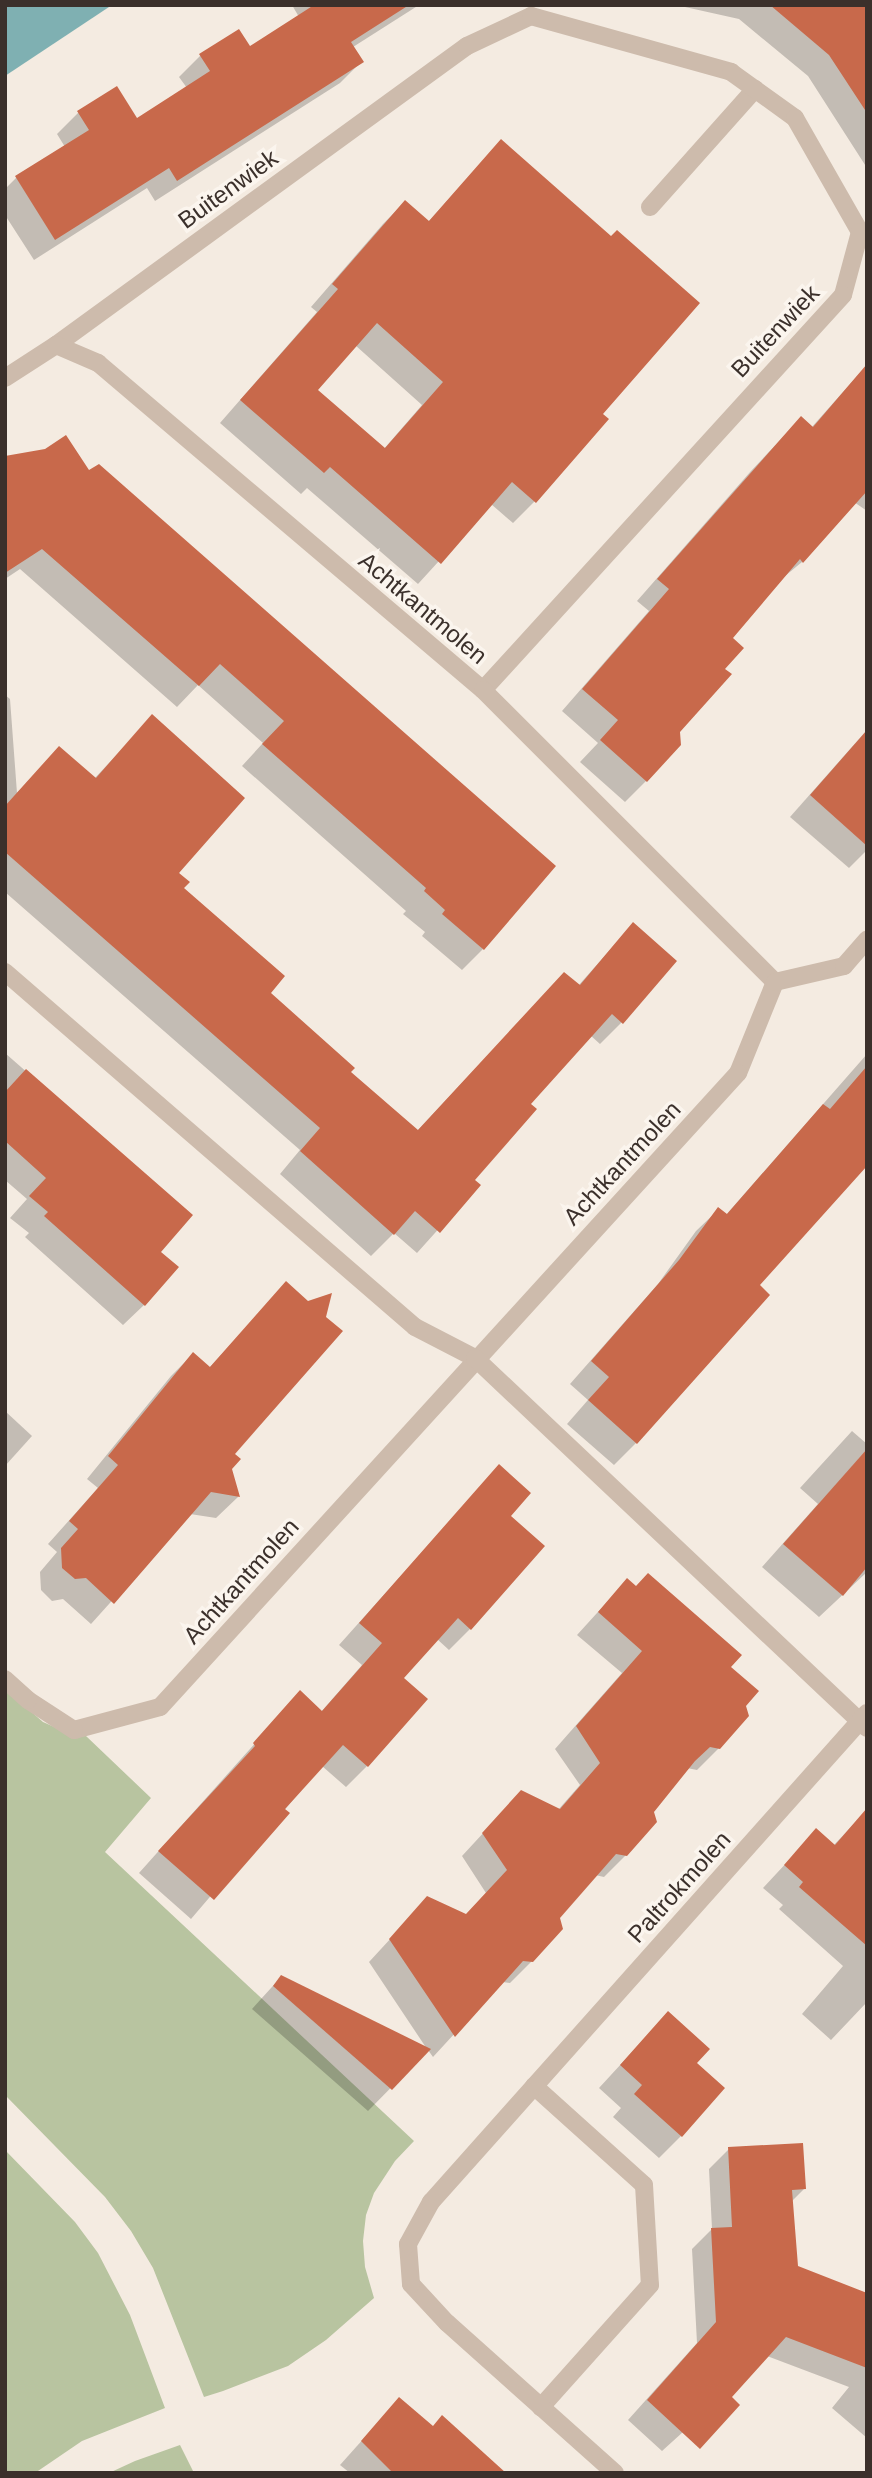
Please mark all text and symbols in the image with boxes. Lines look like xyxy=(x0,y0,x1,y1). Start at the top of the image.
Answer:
street label: Buitenwiek xyxy=(173,143,283,235)
street label: Buitenwiek xyxy=(725,279,825,383)
street label: Achtkantmolen xyxy=(353,546,493,670)
street label: Achtkantmolen xyxy=(557,1095,687,1231)
street label: Achtkantmolen xyxy=(177,1512,305,1650)
street label: Paltrokmolen xyxy=(621,1825,737,1949)

